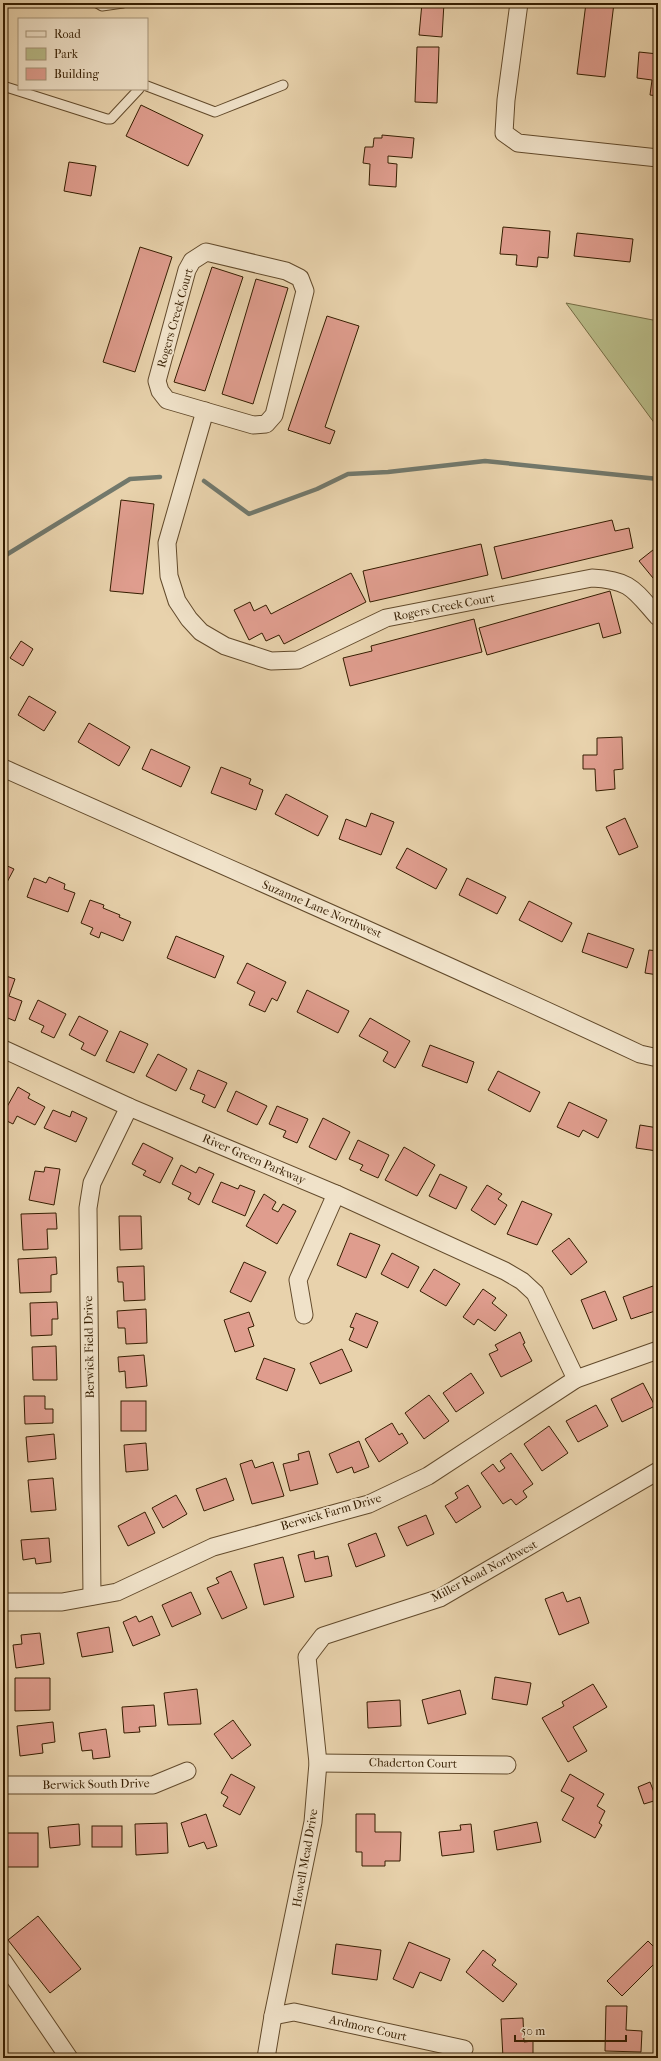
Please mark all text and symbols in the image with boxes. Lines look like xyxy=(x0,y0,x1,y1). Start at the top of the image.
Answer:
legend xyxy=(18,18,148,90)
text: Road xyxy=(54,27,81,41)
text: Park xyxy=(54,47,79,61)
text: Building xyxy=(54,67,99,81)
street label: Rogers Creek Court xyxy=(154,266,196,369)
street label: Rogers Creek Court xyxy=(392,590,497,624)
street label: Suzanne Lane Northwest xyxy=(260,877,385,941)
street label: River Green Parkway xyxy=(200,1131,308,1187)
street label: Berwick Field Drive xyxy=(81,1295,97,1399)
street label: Berwick Farm Drive xyxy=(279,1491,383,1533)
street label: Miller Road Northwest xyxy=(429,1537,540,1605)
street label: Chaderton Court xyxy=(369,1755,458,1771)
street label: Berwick South Drive xyxy=(42,1776,150,1792)
street label: Howell Mead Drive xyxy=(289,1808,321,1908)
street label: Ardmore Court xyxy=(327,2012,409,2044)
scale bar xyxy=(515,2017,626,2043)
text: 50 m xyxy=(521,2024,545,2038)

